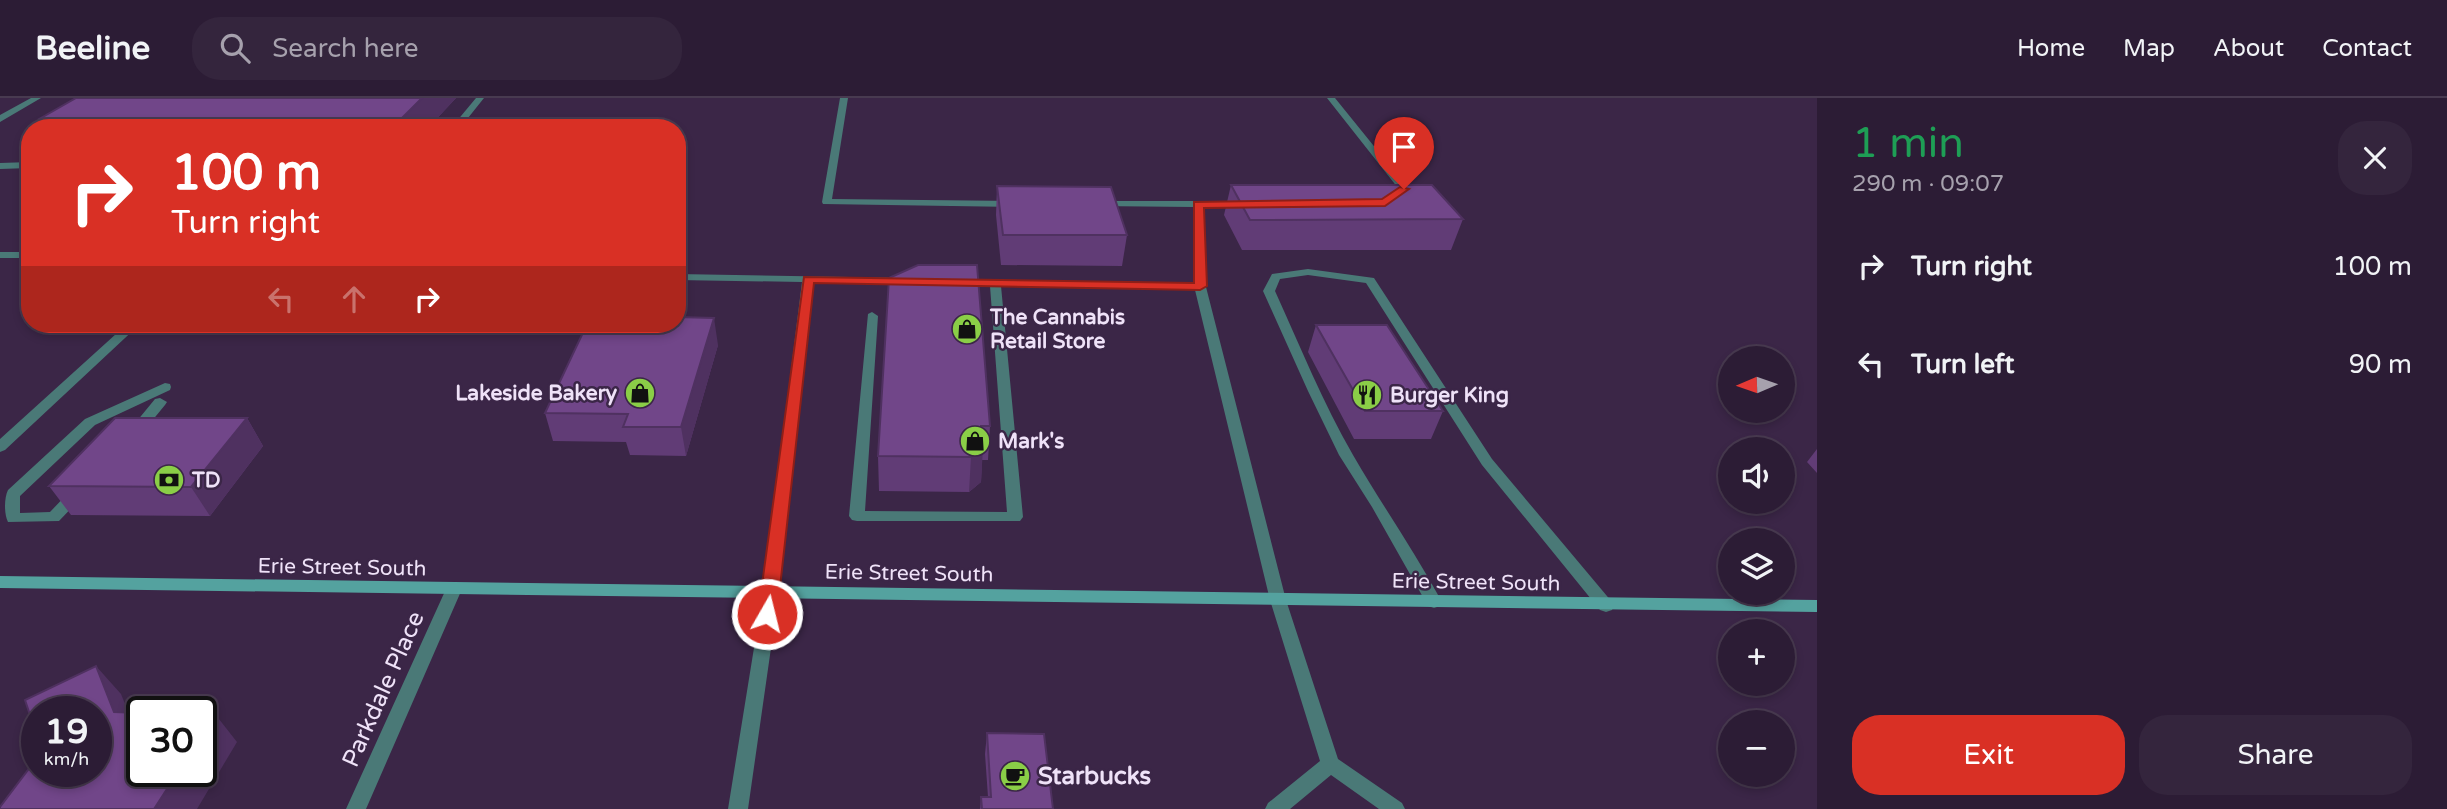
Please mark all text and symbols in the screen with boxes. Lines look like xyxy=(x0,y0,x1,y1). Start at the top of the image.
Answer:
search box xyxy=(192,17,682,80)
text: Beeline xyxy=(35,29,150,68)
icon: search xyxy=(216,29,254,67)
text: Search here xyxy=(272,33,418,64)
text: Home xyxy=(2017,34,2085,63)
text: Map xyxy=(2123,34,2175,63)
text: About xyxy=(2213,34,2284,63)
text: Contact xyxy=(2322,34,2412,63)
pin xyxy=(1374,117,1434,189)
text: 1 min xyxy=(1852,118,1964,169)
button: close xyxy=(2338,121,2412,195)
icon: arrive xyxy=(1385,128,1423,166)
text: 100 m xyxy=(171,144,321,203)
icon: right xyxy=(56,147,147,238)
text: 290 m · 09:07 xyxy=(1852,170,2004,198)
text: Turn right xyxy=(171,204,320,242)
icon: right xyxy=(1852,247,1890,285)
text: Turn right xyxy=(1911,251,2032,282)
text: 100 m xyxy=(2332,251,2412,282)
icon: left xyxy=(262,280,300,318)
icon: ahead xyxy=(335,280,373,318)
icon: right xyxy=(408,280,446,318)
place label: The Cannabis Retail Store xyxy=(989,305,1125,354)
shop icon: The Cannabis Retail Store xyxy=(950,312,984,346)
icon: left xyxy=(1852,345,1890,383)
north arrow xyxy=(1718,346,1796,424)
map controls xyxy=(1718,346,1795,787)
text: Turn left xyxy=(1911,349,2014,380)
text: 90 m xyxy=(2349,349,2412,380)
shop icon: Lakeside Bakery xyxy=(623,376,657,410)
restaurant icon: Burger King xyxy=(1350,378,1384,412)
place label: Lakeside Bakery xyxy=(455,381,618,406)
place label: Burger King xyxy=(1390,383,1509,408)
shop icon: Mark's xyxy=(958,424,992,458)
place label: Mark's xyxy=(998,429,1064,454)
button: sound xyxy=(1718,437,1795,514)
bank icon: TD xyxy=(152,463,186,497)
place label: TD xyxy=(191,468,221,493)
button: layers xyxy=(1718,528,1795,605)
street label: Erie Street South xyxy=(257,554,427,581)
street label: Erie Street South xyxy=(824,560,994,587)
street label: Erie Street South xyxy=(1391,569,1561,596)
position arrow xyxy=(730,577,804,651)
street label: Parkdale Place xyxy=(336,607,431,771)
button: + xyxy=(1718,619,1795,696)
speed limit sign: 30 xyxy=(126,696,217,787)
button: − xyxy=(1718,710,1795,787)
text: 19 xyxy=(45,711,88,753)
button: Exit xyxy=(1852,715,2125,795)
button: Share xyxy=(2139,715,2412,795)
text: km/h xyxy=(44,748,89,770)
cafe icon: Starbucks xyxy=(998,759,1032,793)
place label: Starbucks xyxy=(1038,762,1151,791)

